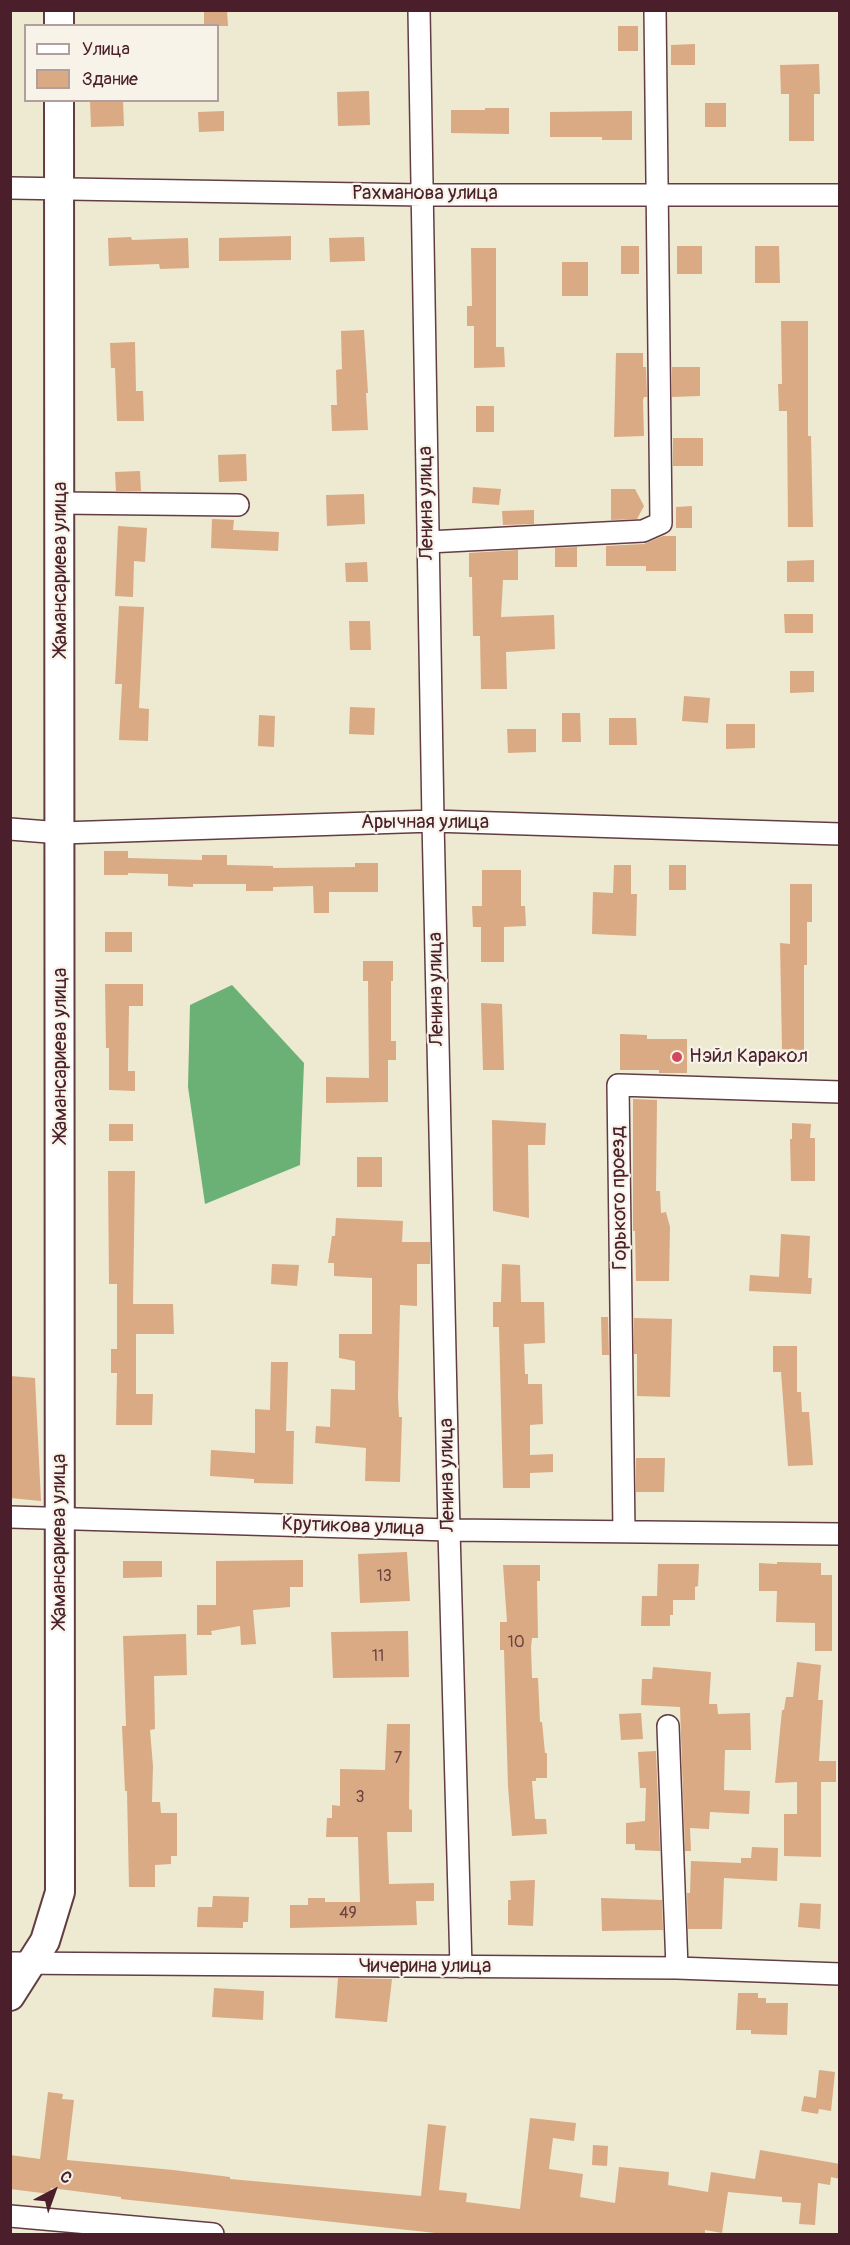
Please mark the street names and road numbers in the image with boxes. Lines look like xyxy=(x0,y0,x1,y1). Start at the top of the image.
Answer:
street label: Рахманова улица xyxy=(352,182,498,206)
street label: Ленина улица xyxy=(414,446,440,560)
street label: Жамансариева улица xyxy=(49,482,73,656)
street label: Арычная улица xyxy=(361,811,489,835)
street label: Ленина улица xyxy=(424,932,450,1046)
street label: Жамансариева улица xyxy=(49,968,73,1142)
street label: Горького проезд xyxy=(607,1126,633,1270)
street label: Ленина улица xyxy=(435,1418,461,1532)
street label: Жамансариева улица xyxy=(48,1454,72,1628)
street label: Крутикова улица xyxy=(281,1513,425,1541)
street label: Чичерина улица xyxy=(359,1955,491,1979)

